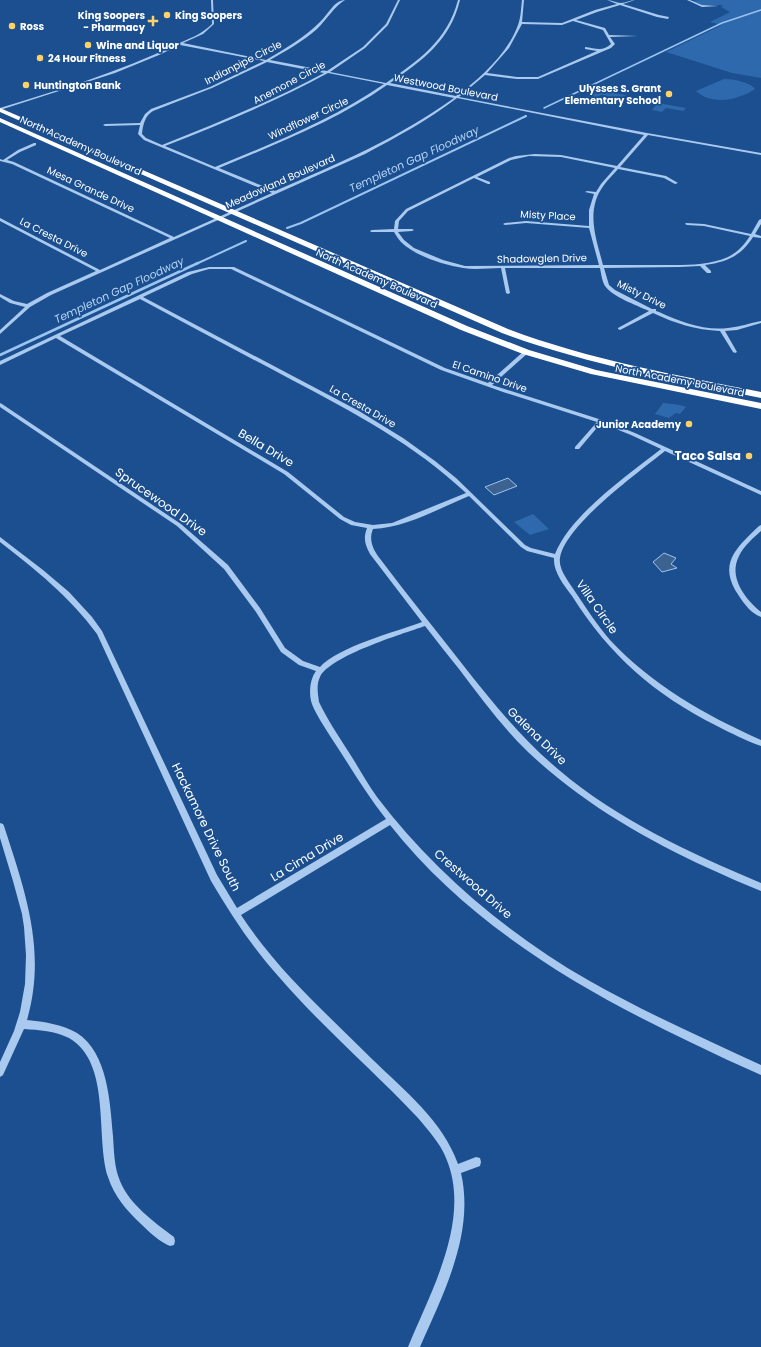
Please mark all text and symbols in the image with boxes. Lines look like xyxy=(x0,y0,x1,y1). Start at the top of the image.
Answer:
place label: King Soopers - Pharmacy xyxy=(78,8,146,35)
place label: King Soopers xyxy=(175,8,243,23)
marker: King Soopers xyxy=(162,10,172,20)
marker: King Soopers - Pharmacy xyxy=(148,16,158,26)
place label: Ross xyxy=(20,19,44,34)
marker: Ross xyxy=(7,21,17,31)
street label: Indianpipe Circle xyxy=(202,37,284,88)
place label: Wine and Liquor xyxy=(96,38,180,53)
marker: Wine and Liquor xyxy=(83,40,93,50)
place label: 24 Hour Fitness xyxy=(48,51,126,66)
marker: 24 Hour Fitness xyxy=(35,53,45,63)
street label: Anemone Circle xyxy=(250,57,328,108)
street label: Westwood Boulevard xyxy=(393,70,499,105)
place label: Huntington Bank xyxy=(34,78,122,93)
marker: Huntington Bank xyxy=(21,80,31,90)
place label: Ulysses S. Grant Elementary School xyxy=(565,81,661,108)
marker: Ulysses S. Grant Elementary School xyxy=(664,89,674,99)
street label: Windflower Circle xyxy=(266,93,351,144)
street label: North Academy Boulevard xyxy=(18,112,144,179)
water label: Templeton Gap Floodway xyxy=(346,122,482,196)
street label: Meadowland Boulevard xyxy=(223,151,337,212)
street label: Mesa Grande Drive xyxy=(45,163,137,216)
street label: Misty Place xyxy=(520,207,576,224)
street label: La Cresta Drive xyxy=(17,214,90,261)
street label: North Academy Boulevard xyxy=(314,245,440,312)
street label: Shadowglen Drive xyxy=(497,250,587,267)
water label: Templeton Gap Floodway xyxy=(51,253,187,327)
street label: Misty Drive xyxy=(615,276,669,313)
street label: El Camino Drive xyxy=(450,357,529,396)
street label: North Academy Boulevard xyxy=(614,361,746,400)
street label: La Cresta Drive xyxy=(327,381,399,432)
place label: Junior Academy xyxy=(596,417,682,432)
marker: Junior Academy xyxy=(684,419,694,429)
street label: Bella Drive xyxy=(235,424,297,471)
place label: Taco Salsa xyxy=(674,447,741,464)
marker: Taco Salsa xyxy=(744,451,754,461)
street label: Sprucewood Drive xyxy=(112,463,211,540)
street label: Villa Circle xyxy=(572,576,622,637)
street label: Galena Drive xyxy=(504,703,571,768)
street label: Hackamore Drive South xyxy=(168,760,245,894)
street label: La Cima Drive xyxy=(267,828,346,885)
street label: Crestwood Drive xyxy=(431,845,516,922)

